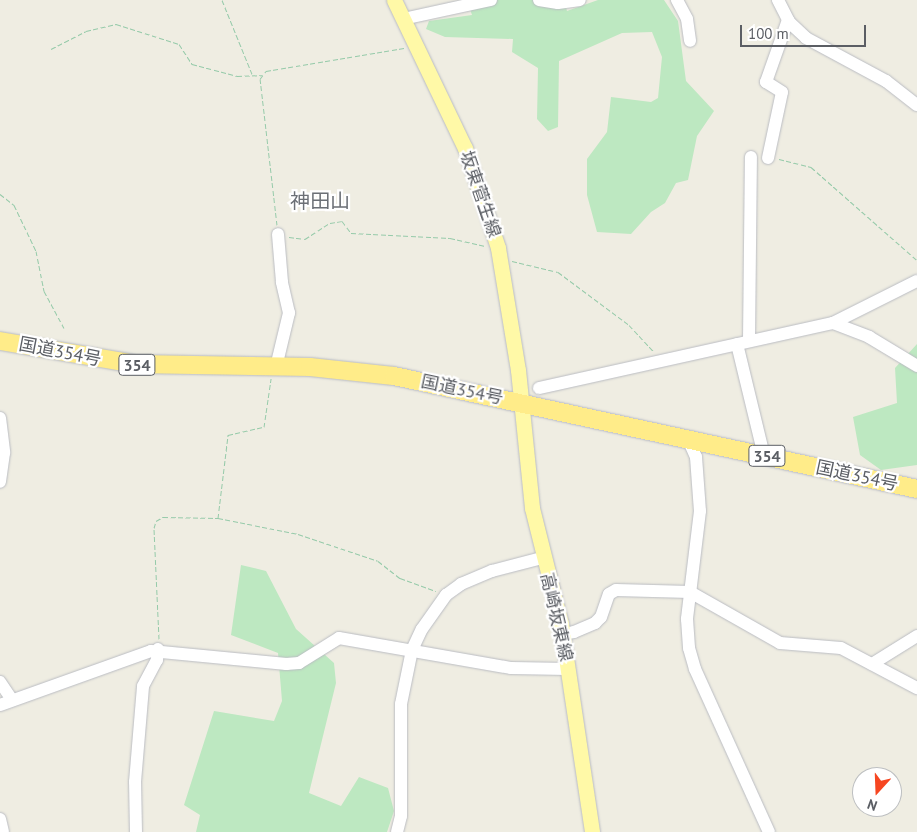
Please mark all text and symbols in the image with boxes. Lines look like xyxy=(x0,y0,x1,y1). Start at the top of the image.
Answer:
scale bar xyxy=(742,15,868,47)
text: 100 m xyxy=(748,24,789,43)
street label: 坂東菅生線 xyxy=(455,148,505,240)
district label: 神田山 xyxy=(290,189,350,213)
street label: 国道354号 xyxy=(17,333,103,371)
road number: 354 xyxy=(118,352,156,378)
street label: 国道354号 xyxy=(419,371,505,409)
road number: 354 xyxy=(748,442,786,470)
street label: 国道354号 xyxy=(814,457,900,495)
street label: 高崎坂東線 xyxy=(535,571,577,663)
north arrow xyxy=(852,767,902,817)
text: N xyxy=(865,795,880,815)

